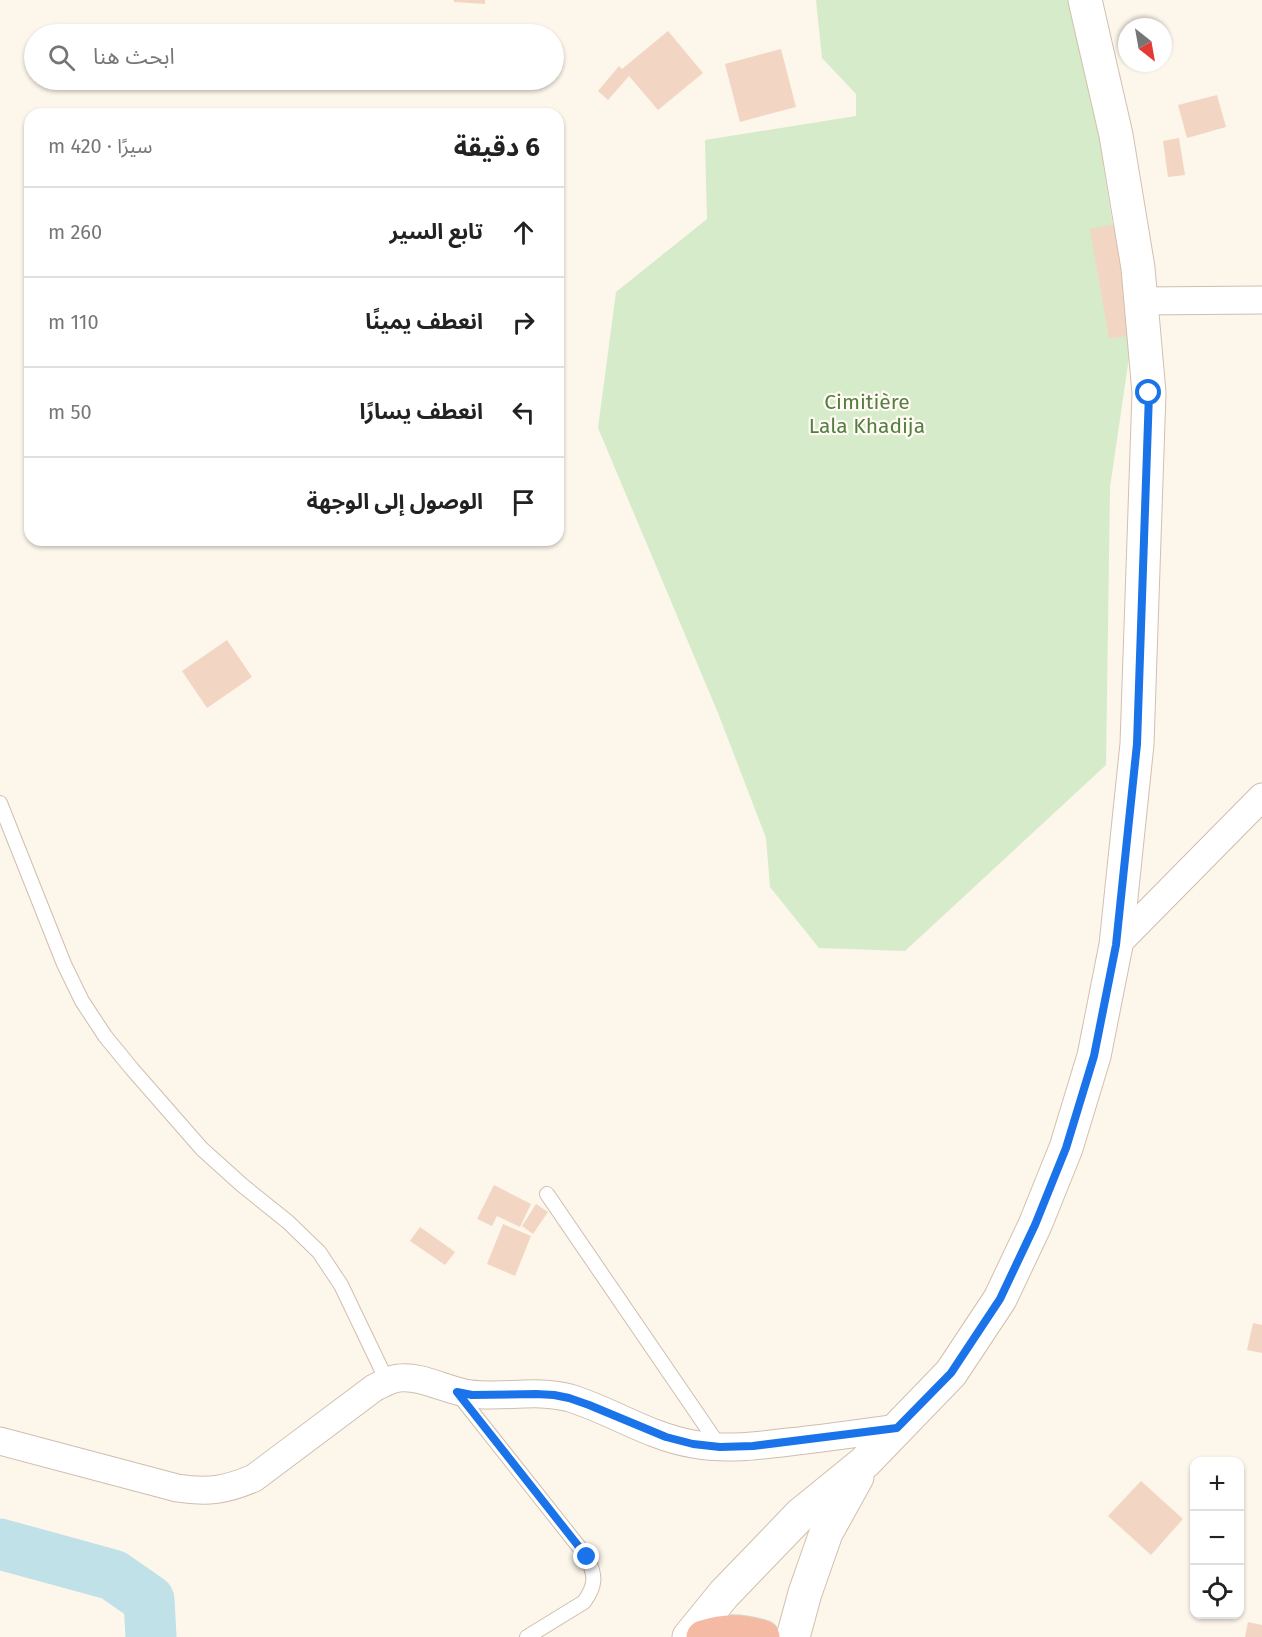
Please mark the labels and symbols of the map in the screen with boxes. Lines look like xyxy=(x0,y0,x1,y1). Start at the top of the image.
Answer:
north arrow xyxy=(1118,18,1172,72)
route start xyxy=(1135,379,1161,405)
park label: Cimitière Lala Khadija xyxy=(809,389,925,439)
route end xyxy=(573,1543,599,1569)

